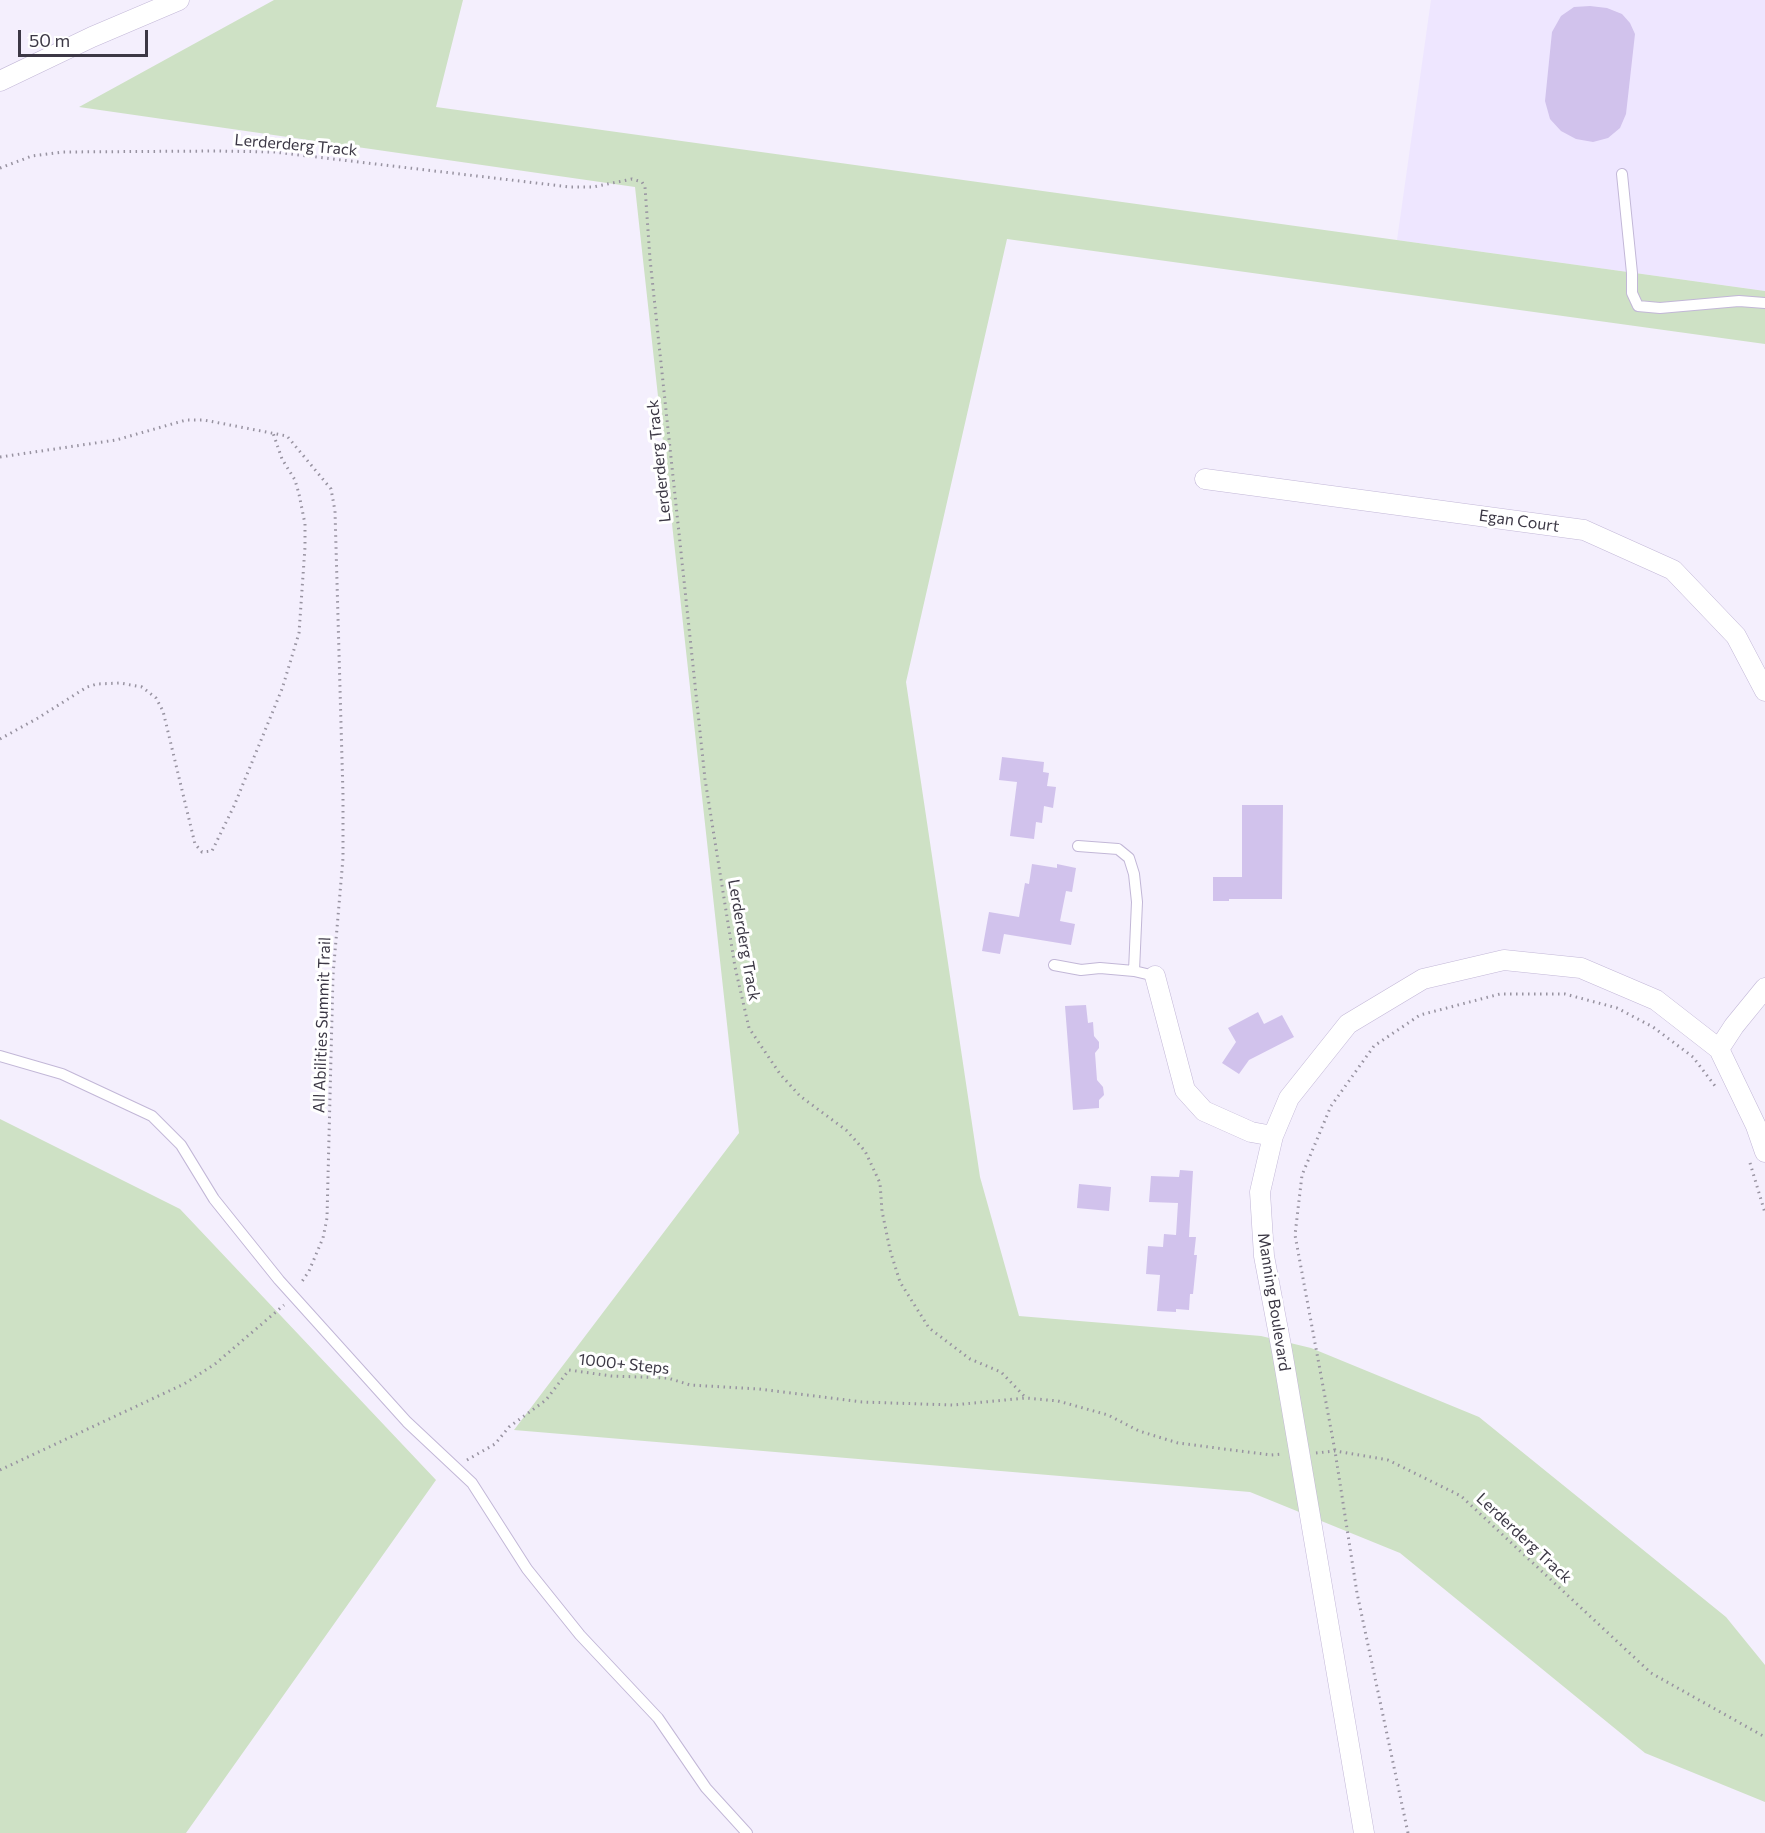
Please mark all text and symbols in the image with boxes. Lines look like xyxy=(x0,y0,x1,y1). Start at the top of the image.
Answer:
scale bar xyxy=(21,18,152,56)
text: 50 m xyxy=(29,29,70,51)
street label: Lerderderg Track xyxy=(234,130,358,160)
street label: Lerderderg Track xyxy=(643,399,675,523)
street label: Egan Court xyxy=(1478,506,1560,536)
street label: Lerderderg Track xyxy=(724,878,764,1002)
street label: All Abilities Summit Trail xyxy=(309,937,335,1113)
street label: Manning Boulevard xyxy=(1254,1231,1294,1373)
street label: 1000+ Steps xyxy=(578,1350,670,1378)
street label: Lerderderg Track xyxy=(1472,1489,1576,1587)

